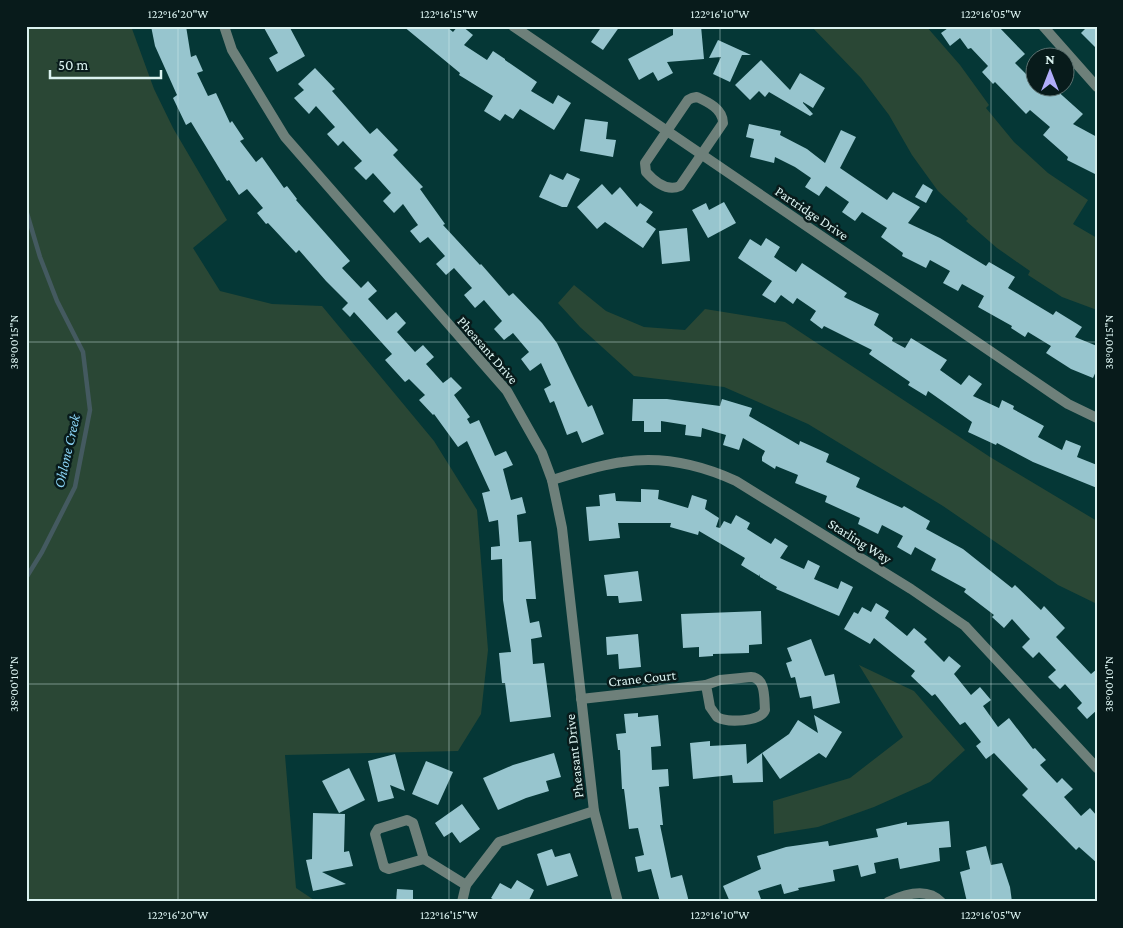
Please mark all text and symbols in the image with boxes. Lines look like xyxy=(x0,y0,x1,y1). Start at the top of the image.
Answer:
text: 122°16'20"W xyxy=(148,7,208,21)
text: 122°16'15"W xyxy=(420,7,478,21)
text: 122°16'10"W xyxy=(691,7,749,21)
text: 122°16'05"W xyxy=(961,7,1021,21)
scale bar xyxy=(50,48,161,80)
north arrow xyxy=(1026,48,1076,98)
text: N xyxy=(1045,51,1055,67)
text: 50 m xyxy=(58,57,88,73)
street label: Partridge Drive xyxy=(772,183,852,243)
street label: Pheasant Drive xyxy=(454,313,522,387)
text: 38°00'15"N xyxy=(7,314,21,369)
text: 38°00'15"N xyxy=(1102,314,1116,369)
water label: Ohlone Creek xyxy=(51,411,84,489)
street label: Starling Way xyxy=(825,515,895,567)
text: 38°00'10"N xyxy=(7,656,21,712)
text: 38°00'10"N xyxy=(1102,656,1116,712)
street label: Crane Court xyxy=(607,666,677,690)
street label: Pheasant Drive xyxy=(562,713,586,799)
text: 122°16'20"W xyxy=(148,908,208,922)
text: 122°16'15"W xyxy=(420,908,478,922)
text: 122°16'10"W xyxy=(691,908,749,922)
text: 122°16'05"W xyxy=(961,908,1021,922)

